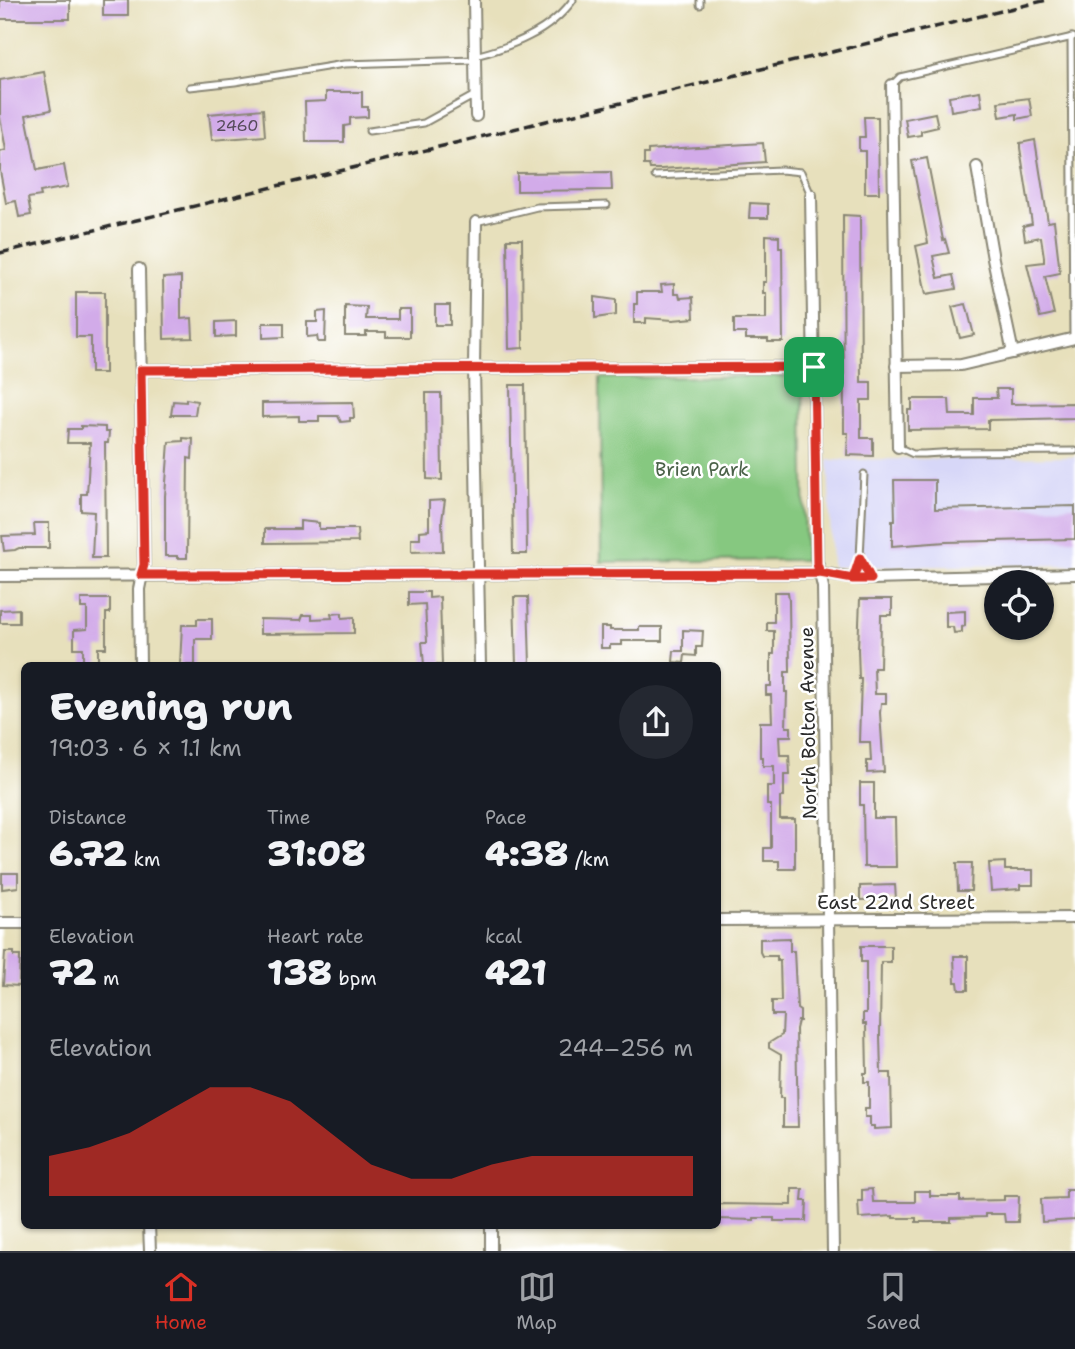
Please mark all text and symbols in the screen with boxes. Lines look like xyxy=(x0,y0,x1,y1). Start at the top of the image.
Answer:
house number: 2460 xyxy=(215,115,259,136)
pin xyxy=(784,337,844,397)
icon: arrive xyxy=(795,348,833,386)
park label: Brien Park xyxy=(655,457,749,482)
map controls xyxy=(984,570,1054,640)
button: locate xyxy=(984,570,1054,640)
street label: North Bolton Avenue xyxy=(794,626,822,820)
text: Evening run xyxy=(49,681,292,732)
button: share xyxy=(619,685,693,759)
text: 19:03 · 6 × 1.1 km xyxy=(49,733,242,763)
text: Distance xyxy=(49,805,127,830)
text: Time xyxy=(267,805,311,830)
text: Pace xyxy=(485,805,527,830)
text: 6.72 xyxy=(49,830,127,877)
text: 31:08 xyxy=(267,830,366,877)
text: 4:38 xyxy=(485,830,569,877)
text: km xyxy=(127,847,161,872)
text: /km xyxy=(569,847,609,872)
street label: East 22nd Street xyxy=(817,890,975,915)
text: Elevation xyxy=(49,924,134,949)
text: Heart rate xyxy=(267,924,364,949)
text: kcal xyxy=(485,924,522,949)
text: 72 xyxy=(49,949,97,996)
text: 138 xyxy=(267,949,332,996)
text: 421 xyxy=(485,949,547,996)
text: m xyxy=(97,966,119,991)
text: bpm xyxy=(332,966,377,991)
text: Elevation xyxy=(49,1033,152,1063)
text: 244–256 m xyxy=(558,1033,693,1063)
tab: Home xyxy=(155,1268,207,1335)
tab: Map xyxy=(516,1268,557,1335)
tab: Saved xyxy=(866,1268,920,1335)

